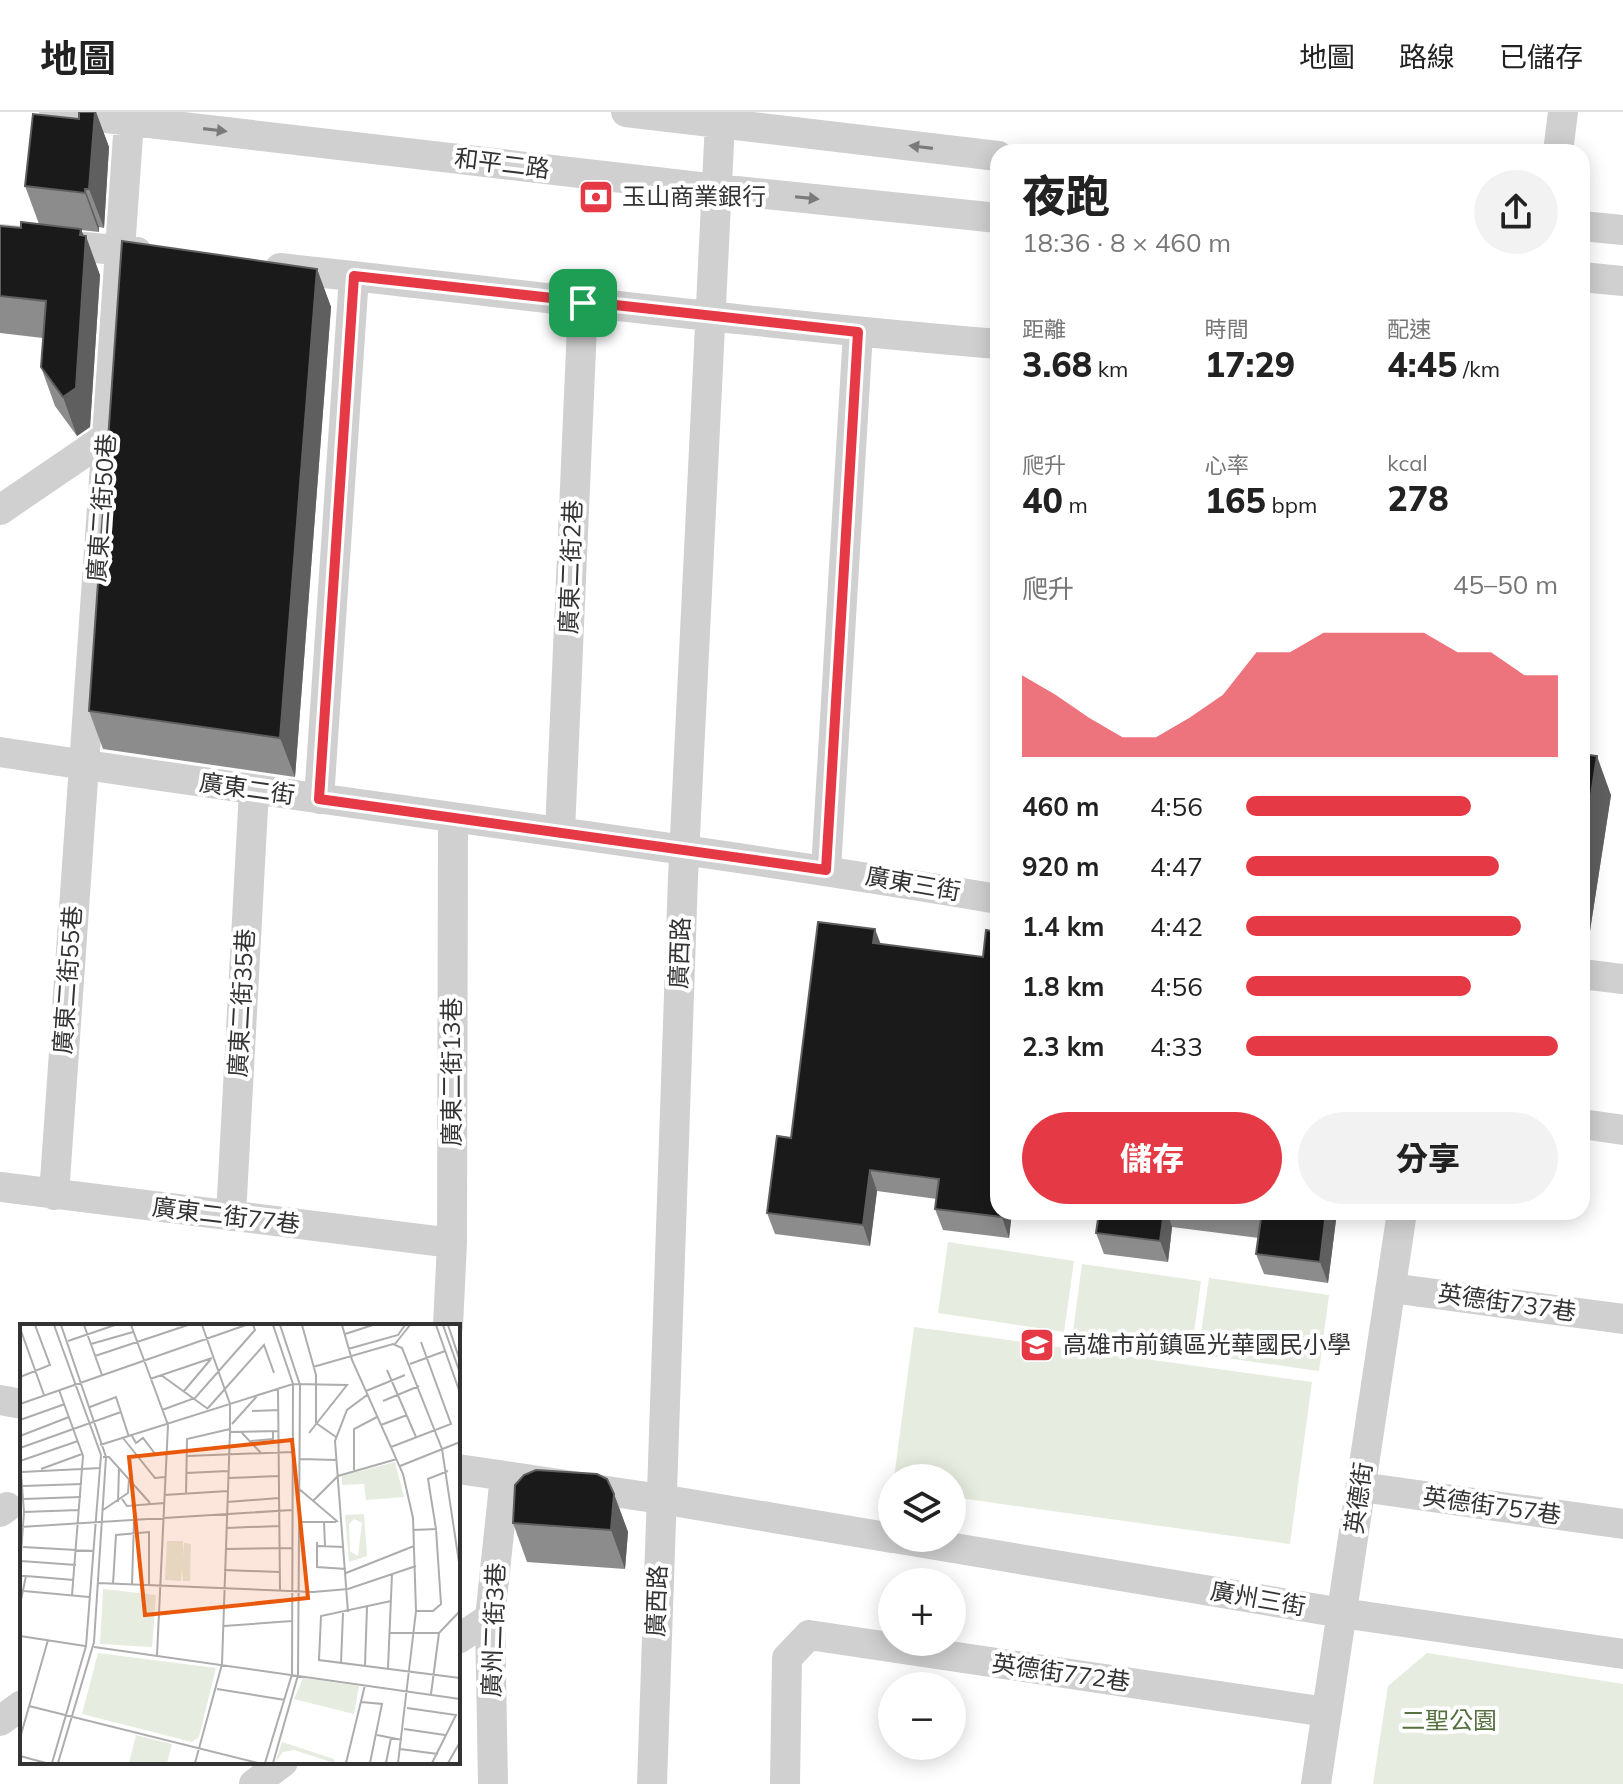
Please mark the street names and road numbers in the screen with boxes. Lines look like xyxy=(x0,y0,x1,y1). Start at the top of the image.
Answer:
street label: 和平二路 xyxy=(453,142,552,184)
street label: 廣東二街50巷 xyxy=(81,433,121,583)
street label: 廣東二街2巷 xyxy=(553,499,587,635)
street label: 廣東二街 xyxy=(198,766,297,810)
street label: 廣東三街 xyxy=(863,860,963,906)
street label: 廣東二街55巷 xyxy=(47,905,87,1055)
street label: 廣西路 xyxy=(663,916,695,989)
street label: 廣東二街35巷 xyxy=(222,928,260,1078)
street label: 廣東二街13巷 xyxy=(436,998,466,1146)
street label: 廣東二街77巷 xyxy=(150,1191,302,1239)
street label: 英德街737巷 xyxy=(1436,1277,1578,1327)
street label: 英德街 xyxy=(1338,1460,1378,1536)
street label: 英德街757巷 xyxy=(1421,1480,1563,1530)
street label: 廣州二街3巷 xyxy=(476,1562,510,1698)
street label: 廣西路 xyxy=(640,1564,672,1637)
street label: 廣州三街 xyxy=(1208,1575,1308,1621)
street label: 英德街772巷 xyxy=(990,1647,1132,1697)

